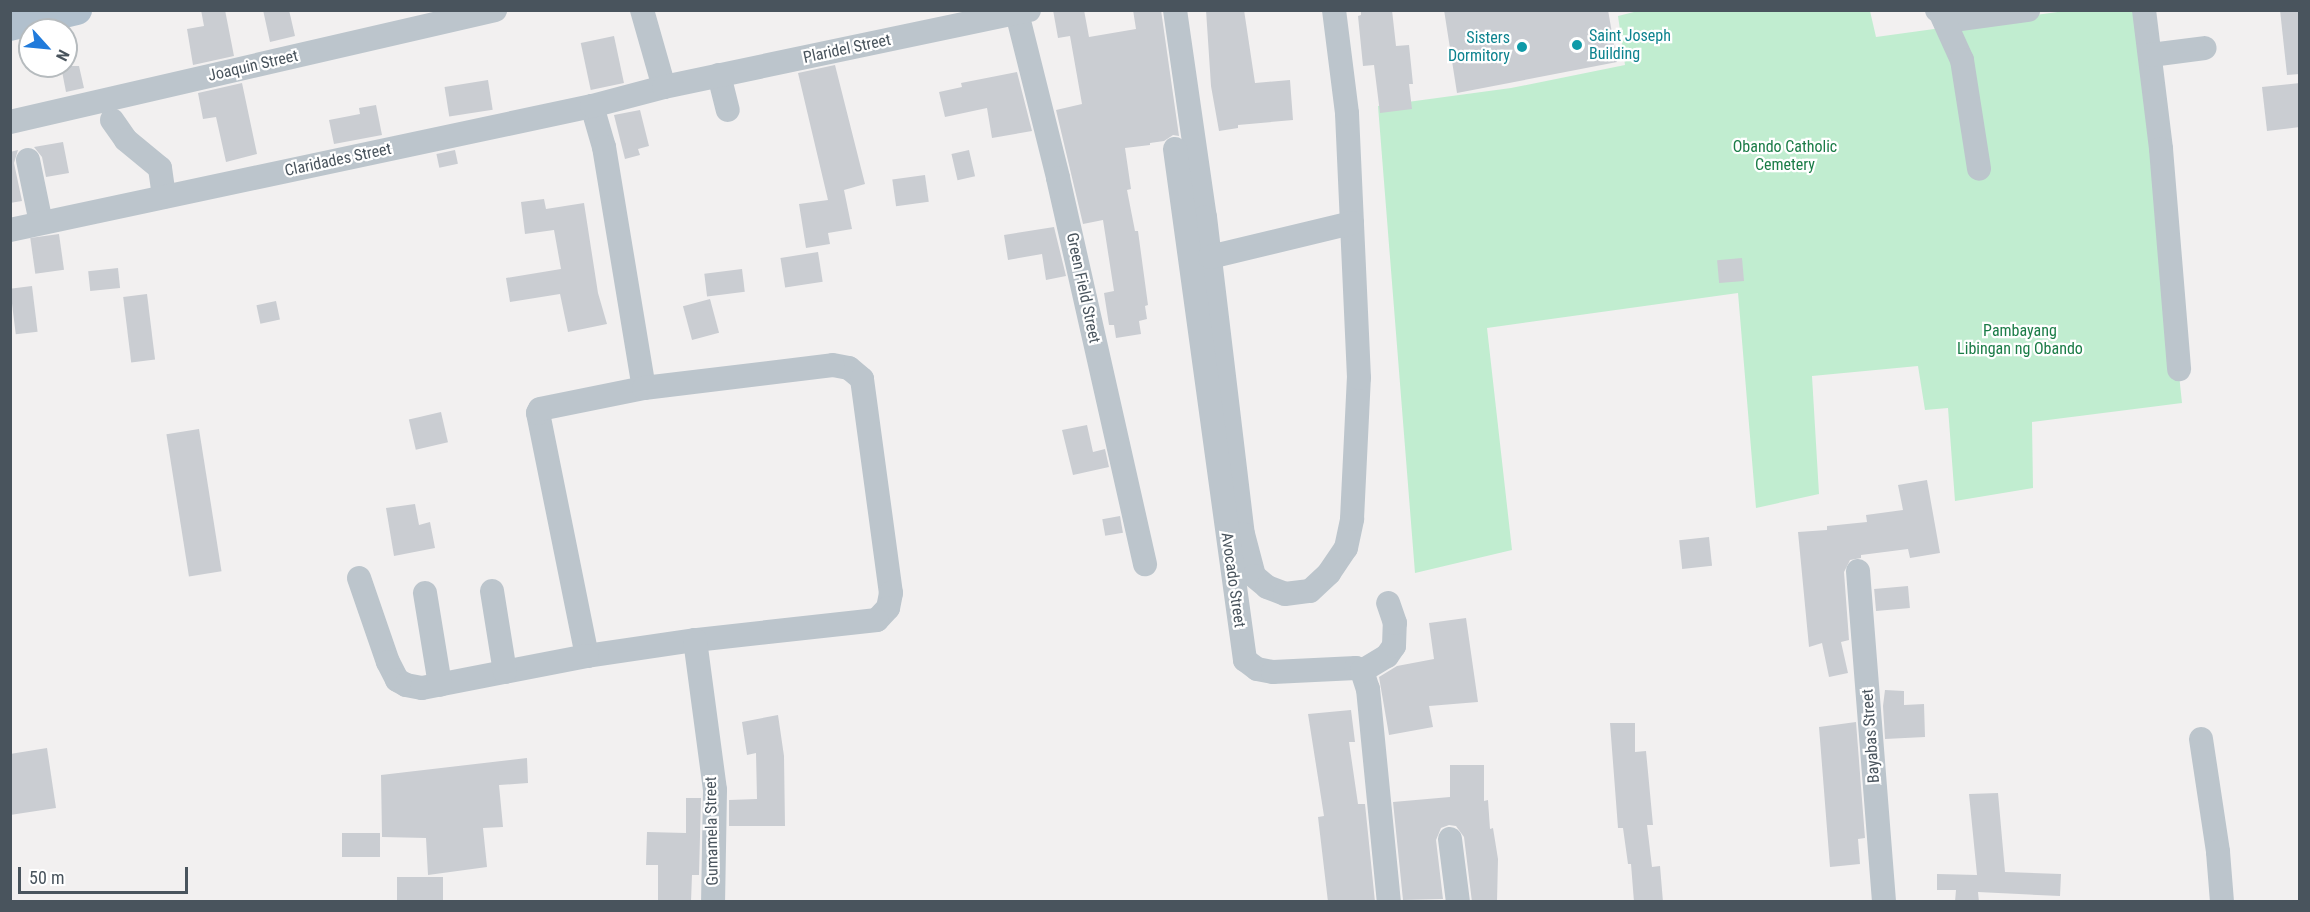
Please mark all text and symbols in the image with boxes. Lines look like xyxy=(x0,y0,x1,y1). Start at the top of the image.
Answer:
north arrow xyxy=(18,18,78,78)
place label: Saint Joseph Building xyxy=(1589,26,1671,64)
place label: Sisters Dormitory xyxy=(1448,28,1510,66)
street label: Plaridel Street xyxy=(801,30,893,68)
marker: Saint Joseph Building xyxy=(1570,38,1584,52)
marker: Sisters Dormitory xyxy=(1515,40,1529,54)
street label: Joaquin Street xyxy=(206,46,300,86)
text: N xyxy=(52,47,73,64)
park label: Obando Catholic Cemetery xyxy=(1733,137,1837,175)
street label: Claridades Street xyxy=(283,139,393,181)
street label: Green Field Street xyxy=(1062,231,1104,345)
park label: Pambayang Libingan ng Obando xyxy=(1957,321,2083,359)
street label: Avocado Street xyxy=(1217,531,1249,629)
street label: Bayabas Street xyxy=(1858,688,1884,784)
street label: Gumamela Street xyxy=(701,776,723,886)
scale bar xyxy=(21,855,190,893)
text: 50 m xyxy=(29,867,64,888)

